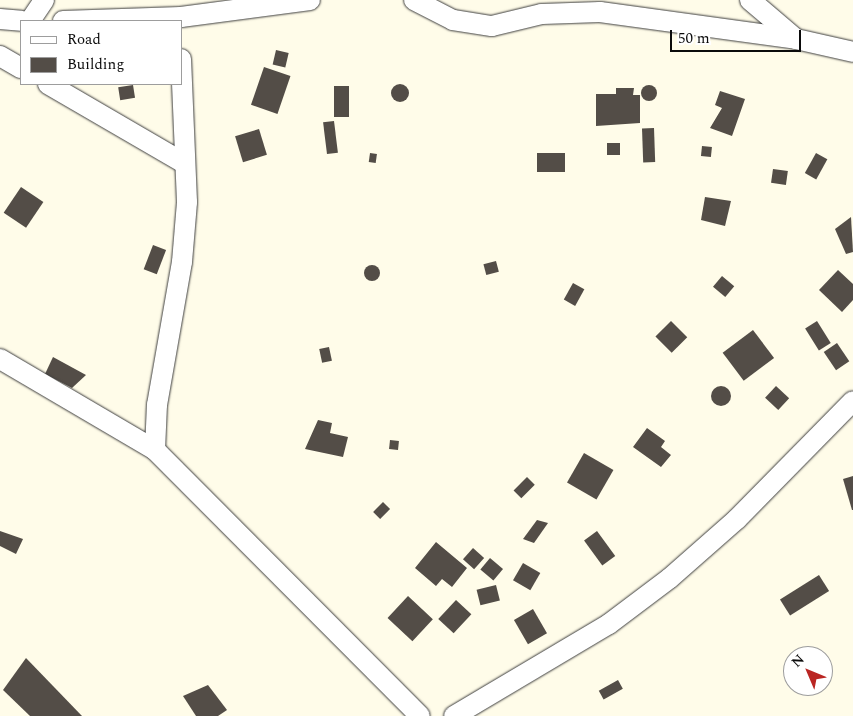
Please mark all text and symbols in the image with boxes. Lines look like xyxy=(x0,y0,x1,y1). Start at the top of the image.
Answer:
legend xyxy=(20,20,182,85)
scale bar xyxy=(673,20,804,52)
text: 50 m xyxy=(678,27,710,50)
text: Road xyxy=(67,28,101,51)
text: Building xyxy=(67,53,124,76)
north arrow xyxy=(783,646,833,696)
text: N xyxy=(786,649,809,672)

